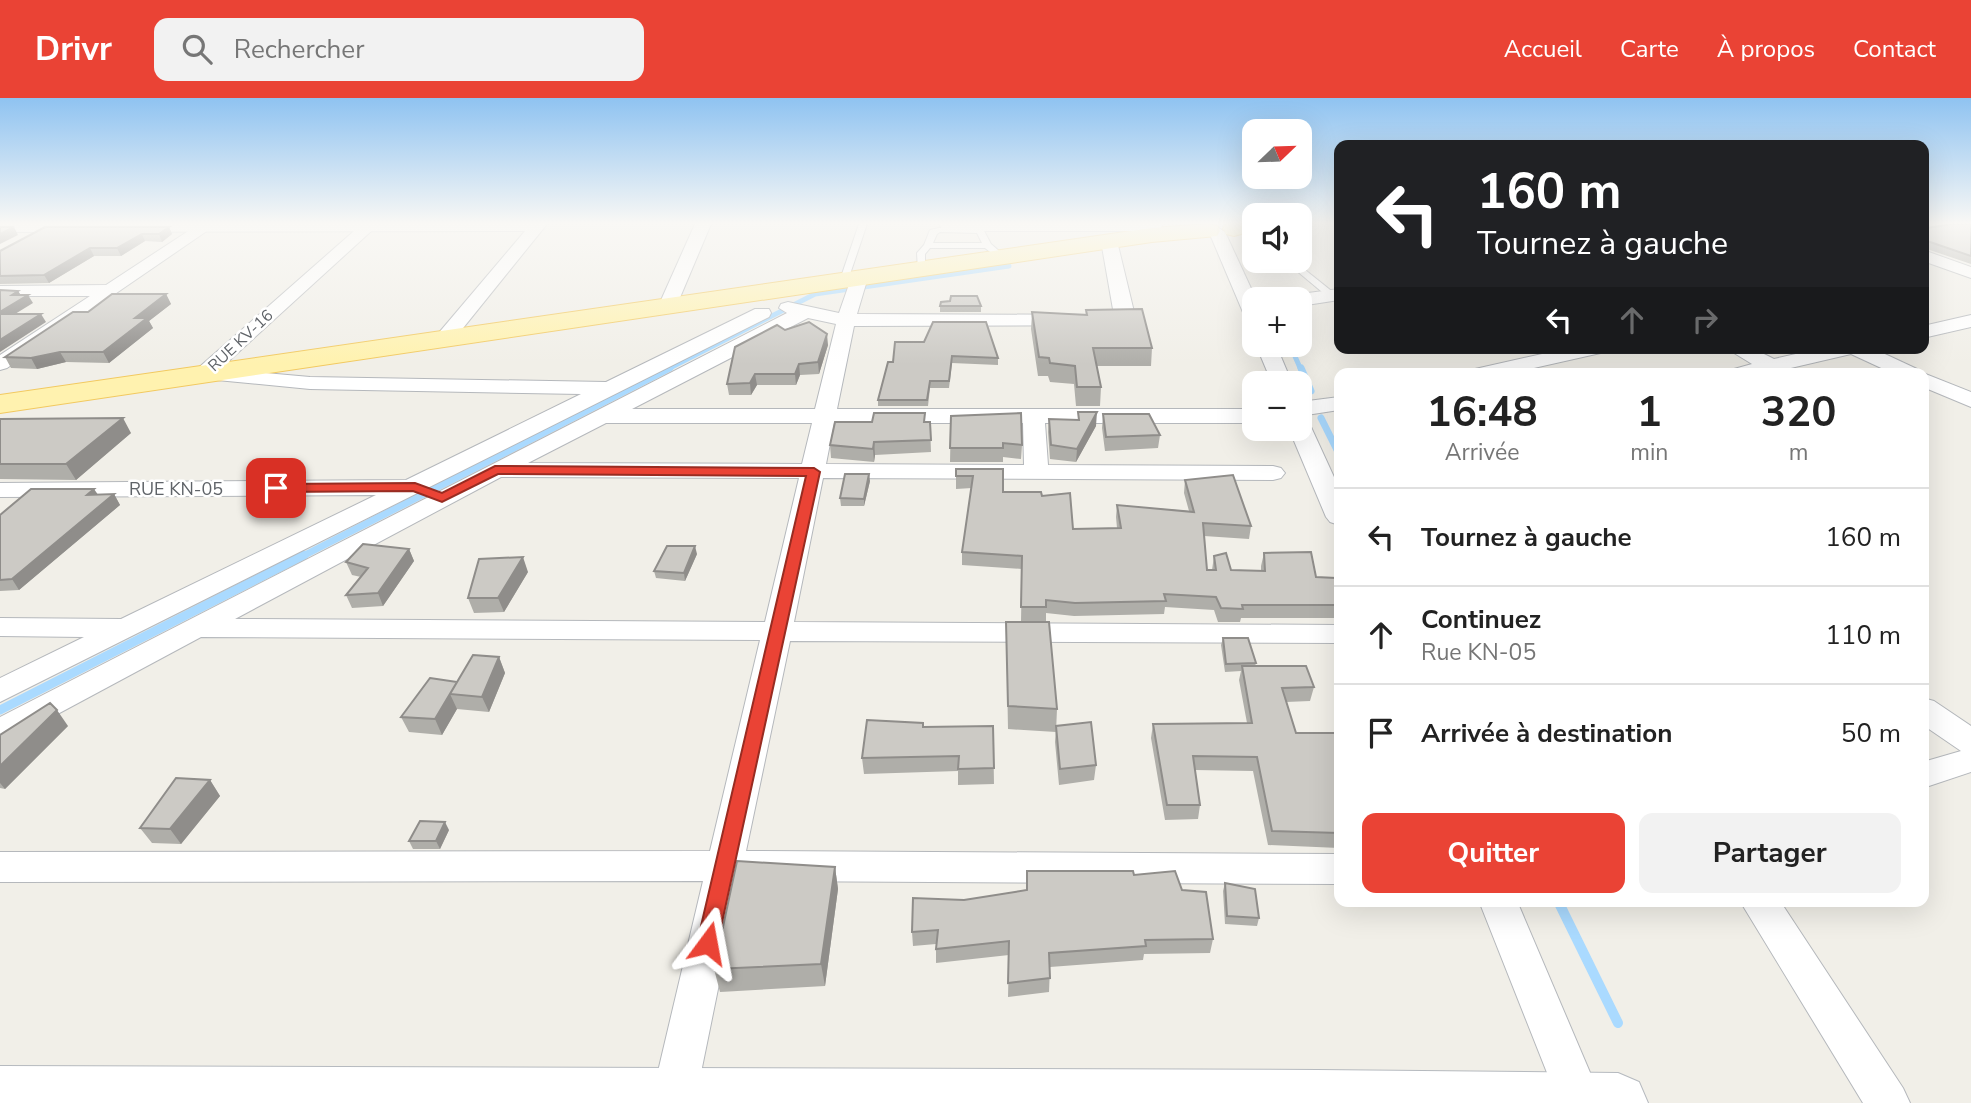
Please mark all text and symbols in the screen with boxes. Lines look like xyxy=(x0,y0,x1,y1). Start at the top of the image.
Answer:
search box xyxy=(154,18,644,81)
text: Drivr xyxy=(35,27,112,72)
icon: search xyxy=(178,30,216,68)
text: Rechercher xyxy=(234,32,364,67)
text: Accueil xyxy=(1504,33,1582,65)
text: Carte xyxy=(1620,33,1679,65)
text: À propos xyxy=(1717,33,1815,65)
text: Contact xyxy=(1853,33,1936,65)
north arrow xyxy=(1242,119,1312,189)
map controls xyxy=(1242,119,1312,441)
text: 160 m xyxy=(1477,158,1621,225)
icon: left xyxy=(1362,168,1453,259)
button: sound xyxy=(1242,203,1312,273)
text: Tournez à gauche xyxy=(1477,222,1728,265)
button: + xyxy=(1242,287,1312,357)
icon: left xyxy=(1540,301,1578,339)
icon: ahead xyxy=(1613,301,1651,339)
icon: right xyxy=(1686,301,1724,339)
street label: RUE KV-16 xyxy=(203,305,278,377)
button: − xyxy=(1242,371,1312,441)
text: 16:48 xyxy=(1427,384,1538,441)
text: 1 xyxy=(1637,384,1662,441)
text: 320 xyxy=(1761,384,1836,441)
text: Arrivée xyxy=(1445,437,1519,468)
text: min xyxy=(1630,437,1668,468)
text: m xyxy=(1789,437,1809,468)
pin xyxy=(246,458,306,518)
icon: arrive xyxy=(257,469,295,507)
street label: RUE KN-05 xyxy=(129,477,223,501)
icon: left xyxy=(1362,518,1400,556)
text: Tournez à gauche xyxy=(1421,520,1632,555)
text: 160 m xyxy=(1825,520,1901,555)
text: Continuez xyxy=(1421,602,1541,637)
icon: ahead xyxy=(1362,616,1400,654)
text: 110 m xyxy=(1825,618,1901,653)
text: Rue KN-05 xyxy=(1421,637,1536,668)
icon: arrive xyxy=(1362,714,1400,752)
text: Arrivée à destination xyxy=(1421,716,1672,751)
text: 50 m xyxy=(1841,716,1901,751)
button: Quitter xyxy=(1362,813,1625,893)
button: Partager xyxy=(1639,813,1901,893)
position arrow xyxy=(671,906,745,980)

